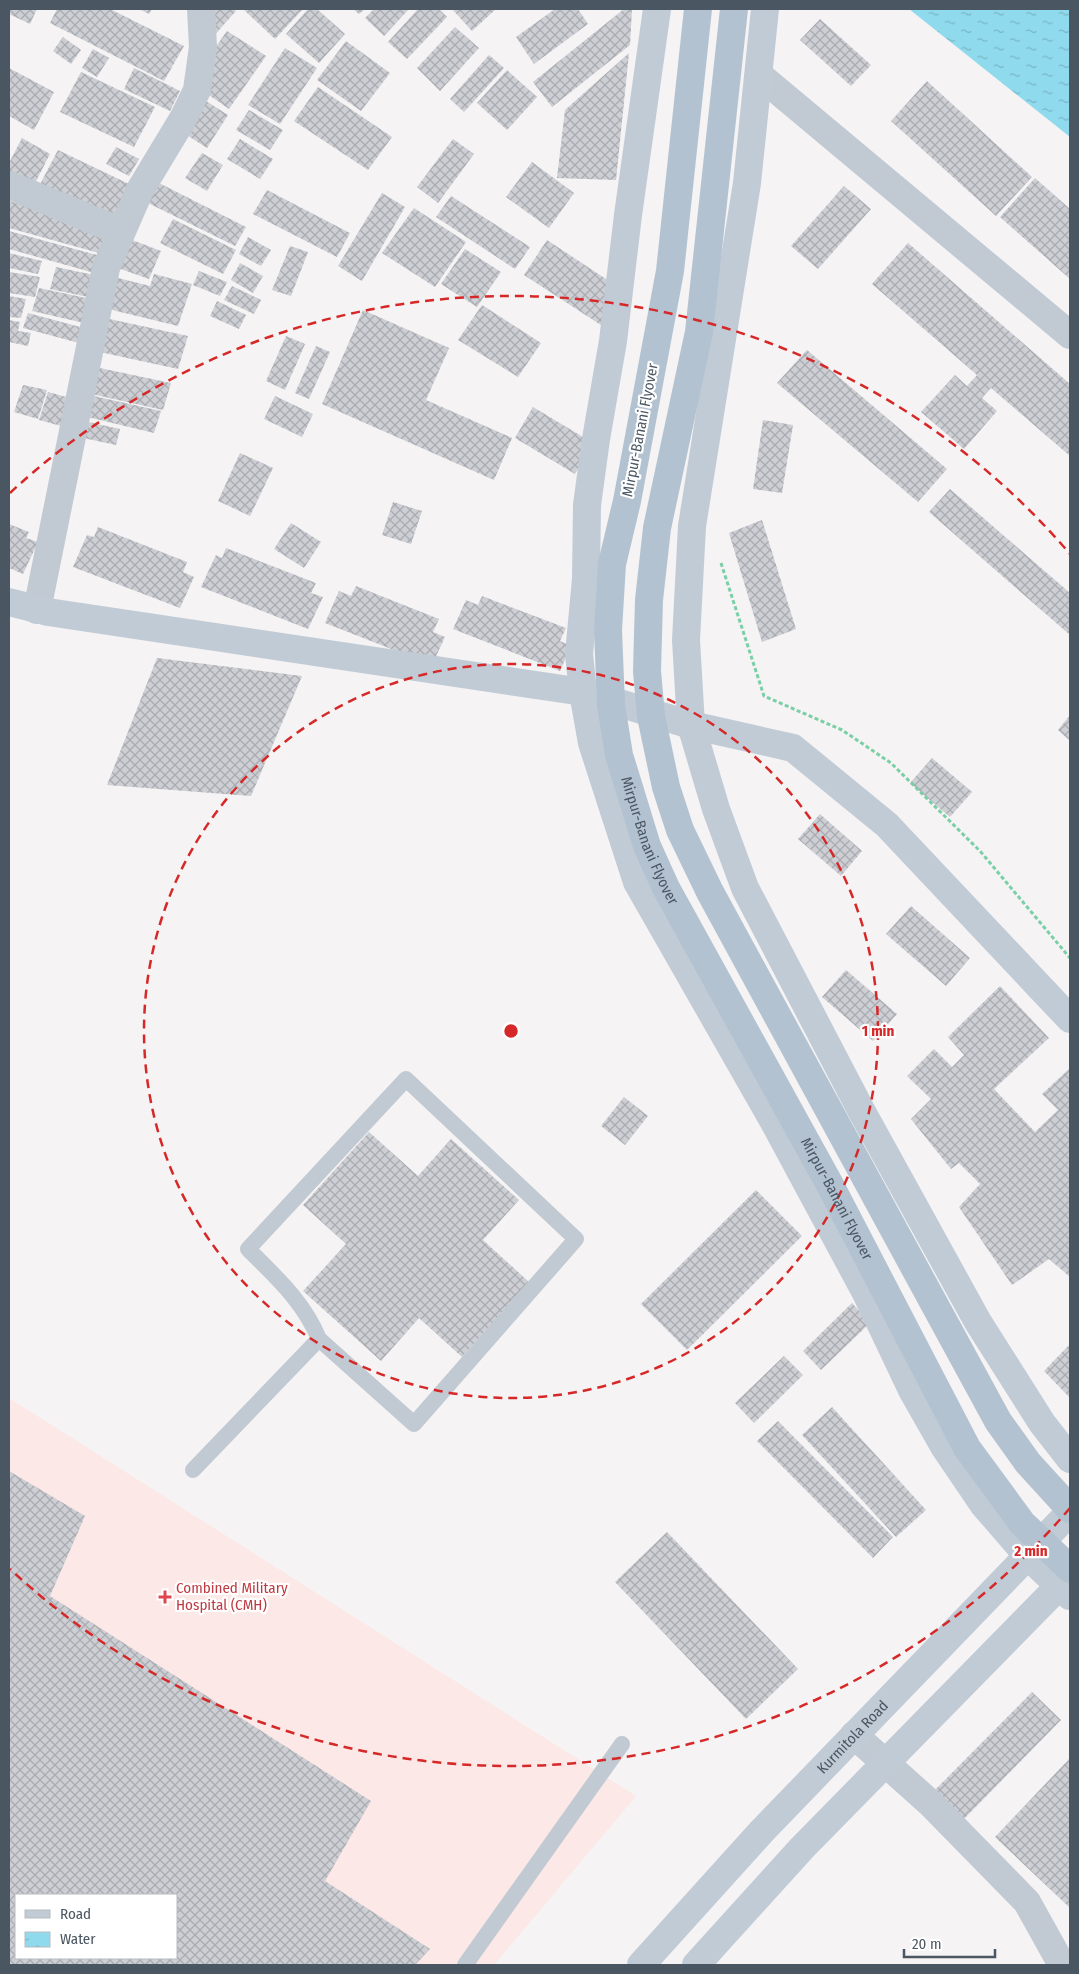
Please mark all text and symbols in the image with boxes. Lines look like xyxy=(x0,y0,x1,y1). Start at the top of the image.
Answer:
street label: Mirpur-Banani Flyover xyxy=(618,361,662,498)
street label: Mirpur-Banani Flyover xyxy=(617,774,683,908)
centre of rings xyxy=(502,1022,520,1040)
text: 1 min xyxy=(862,1022,894,1040)
street label: Mirpur-Banani Flyover xyxy=(797,1135,877,1264)
text: 2 min xyxy=(1013,1542,1048,1560)
place label: Combined Military Hospital (CMH) xyxy=(176,1579,288,1614)
marker: Combined Military Hospital (CMH) xyxy=(158,1590,172,1604)
street label: Kurmitola Road xyxy=(813,1697,892,1777)
legend xyxy=(15,1894,178,1959)
text: Road xyxy=(60,1905,91,1923)
scale bar xyxy=(904,1926,995,1958)
text: Water xyxy=(60,1930,96,1948)
text: 20 m xyxy=(912,1935,942,1953)

